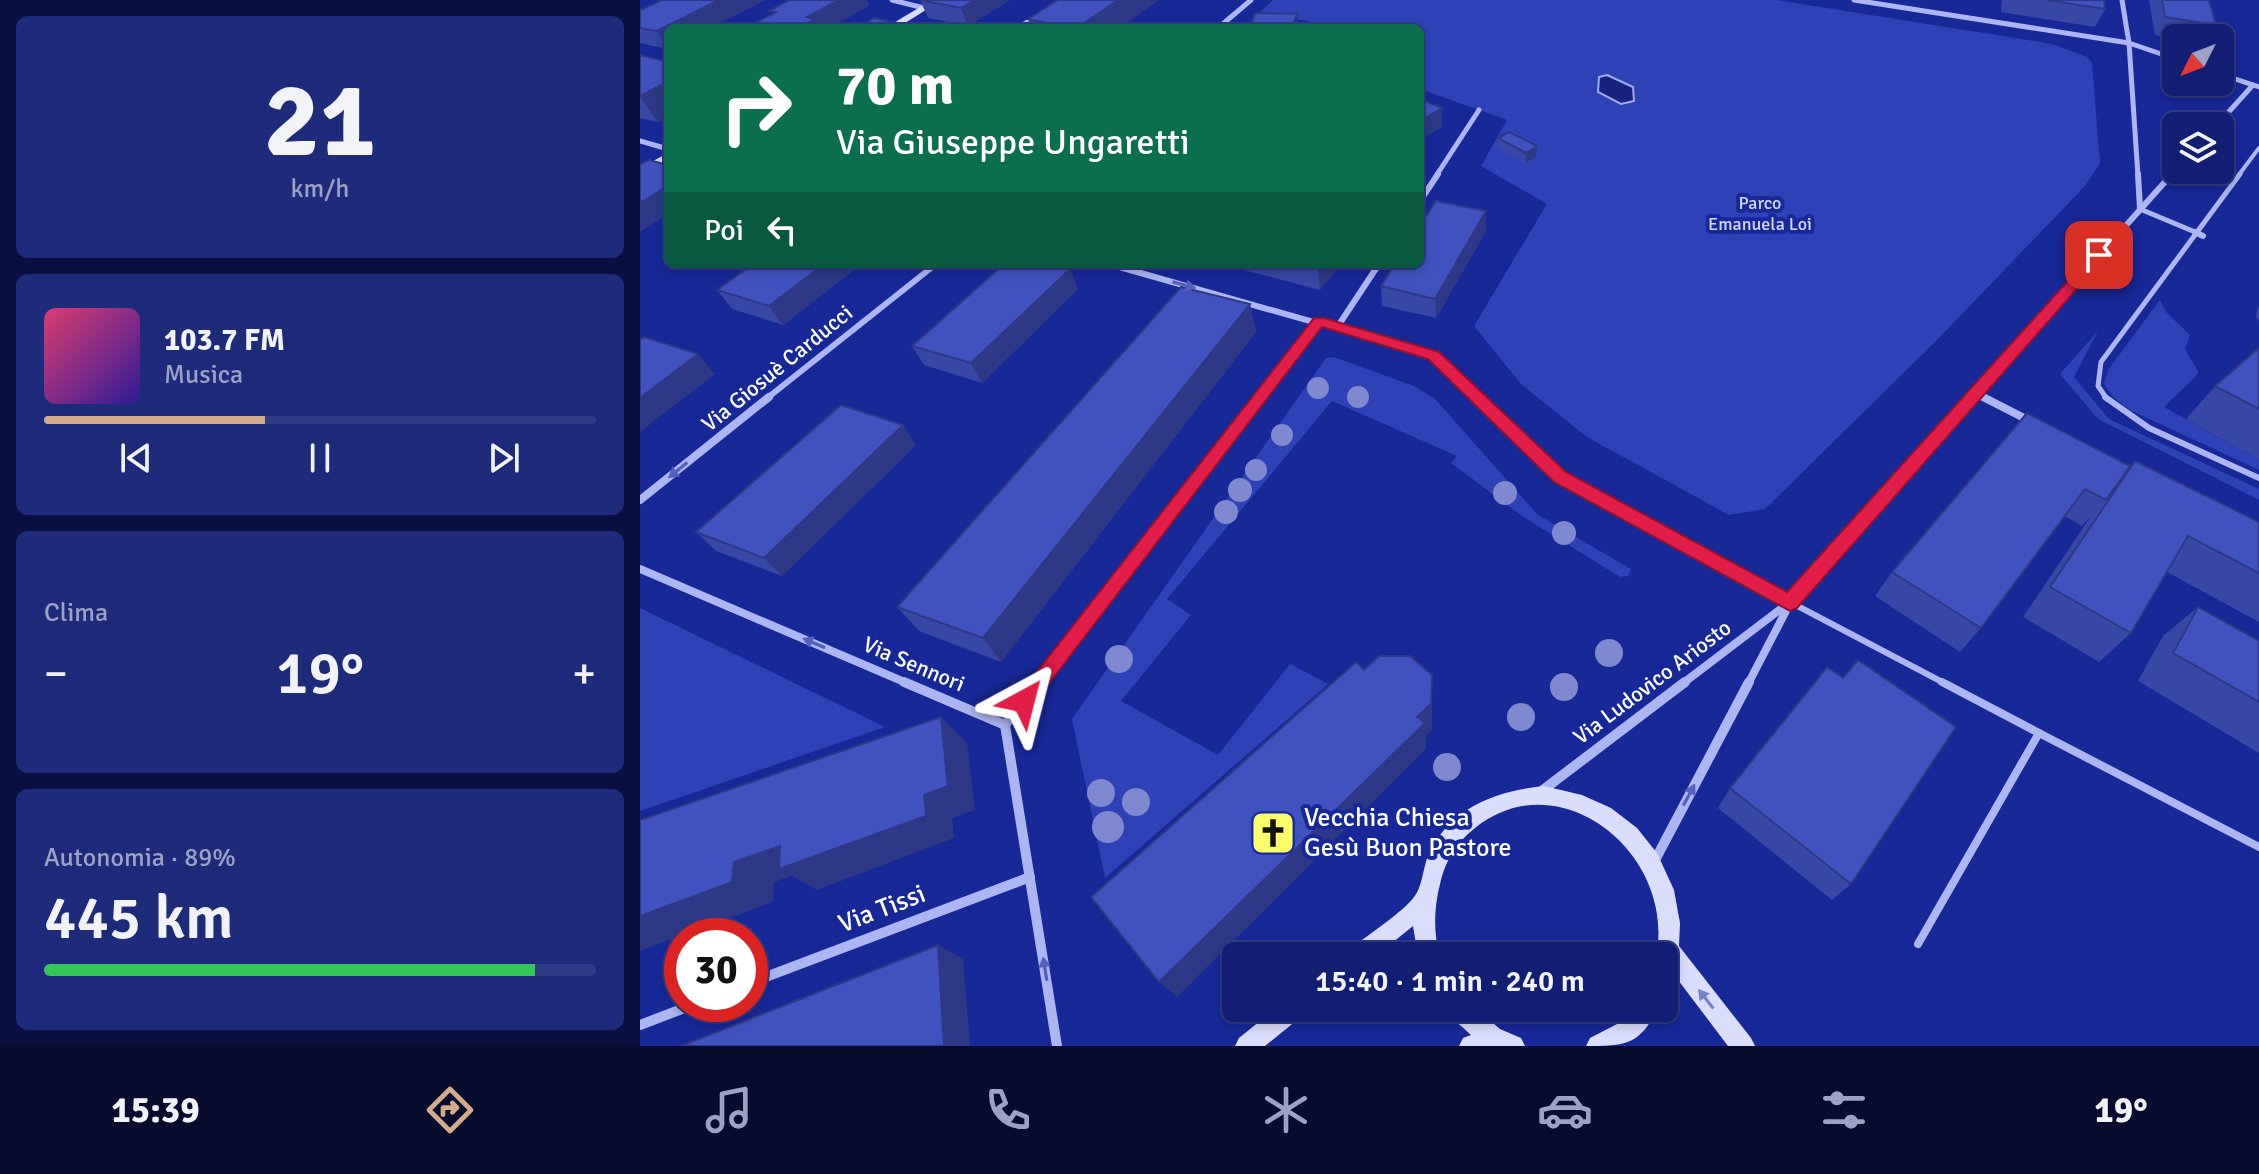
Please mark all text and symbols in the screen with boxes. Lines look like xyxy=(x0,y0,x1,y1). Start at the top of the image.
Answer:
north arrow xyxy=(2162,24,2234,96)
map controls xyxy=(2162,24,2234,184)
text: 70 m xyxy=(836,51,954,120)
icon: right xyxy=(704,56,808,160)
text: 21 xyxy=(264,57,376,185)
button: layers xyxy=(2162,112,2234,184)
text: Via Giuseppe Ungaretti xyxy=(836,120,1190,165)
text: km/h xyxy=(291,173,349,205)
park label: Parco Emanuela Loi xyxy=(1708,192,1812,235)
icon: left xyxy=(760,208,804,252)
text: Poi xyxy=(704,212,744,249)
pin xyxy=(2065,221,2133,289)
icon: arrive xyxy=(2077,233,2121,277)
one-way arrow xyxy=(1172,279,1197,291)
street label: Via Giosuè Carducci xyxy=(696,299,858,437)
text: 103.7 FM xyxy=(164,322,285,359)
text: Musica xyxy=(164,359,243,391)
icon: previous xyxy=(114,436,158,480)
icon: pause xyxy=(298,436,342,480)
icon: next xyxy=(482,436,526,480)
one-way arrow xyxy=(667,461,688,478)
text: Clima xyxy=(44,597,108,629)
street label: Via Ludovico Ariosto xyxy=(1568,614,1736,750)
street label: Via Sennori xyxy=(859,631,969,697)
one-way arrow xyxy=(802,636,825,649)
text: 19° xyxy=(276,637,364,711)
text: − xyxy=(44,647,68,701)
text: + xyxy=(572,647,596,701)
position arrow xyxy=(982,659,1066,743)
one-way arrow xyxy=(1683,783,1696,806)
place label: Vecchia Chiesa Gesù Buon Pastore xyxy=(1304,802,1512,864)
church icon: Vecchia Chiesa Gesù Buon Pastore xyxy=(1249,809,1297,857)
text: Autonomia · 89% xyxy=(44,842,236,874)
street label: Via Tissi xyxy=(834,878,930,940)
text: 445 km xyxy=(44,882,233,956)
speed limit sign: 30 xyxy=(664,918,768,1022)
one-way arrow xyxy=(1038,956,1050,981)
text: 15:40 · 1 min · 240 m xyxy=(1315,963,1585,1000)
one-way arrow xyxy=(1698,989,1715,1009)
icon: directions xyxy=(422,1082,478,1138)
icon: music xyxy=(701,1082,757,1138)
icon: phone xyxy=(980,1082,1036,1138)
icon: climate xyxy=(1258,1082,1314,1138)
icon: car xyxy=(1537,1082,1593,1138)
icon: filters xyxy=(1816,1082,1872,1138)
text: 15:39 xyxy=(111,1088,200,1133)
text: 19° xyxy=(2094,1088,2148,1133)

